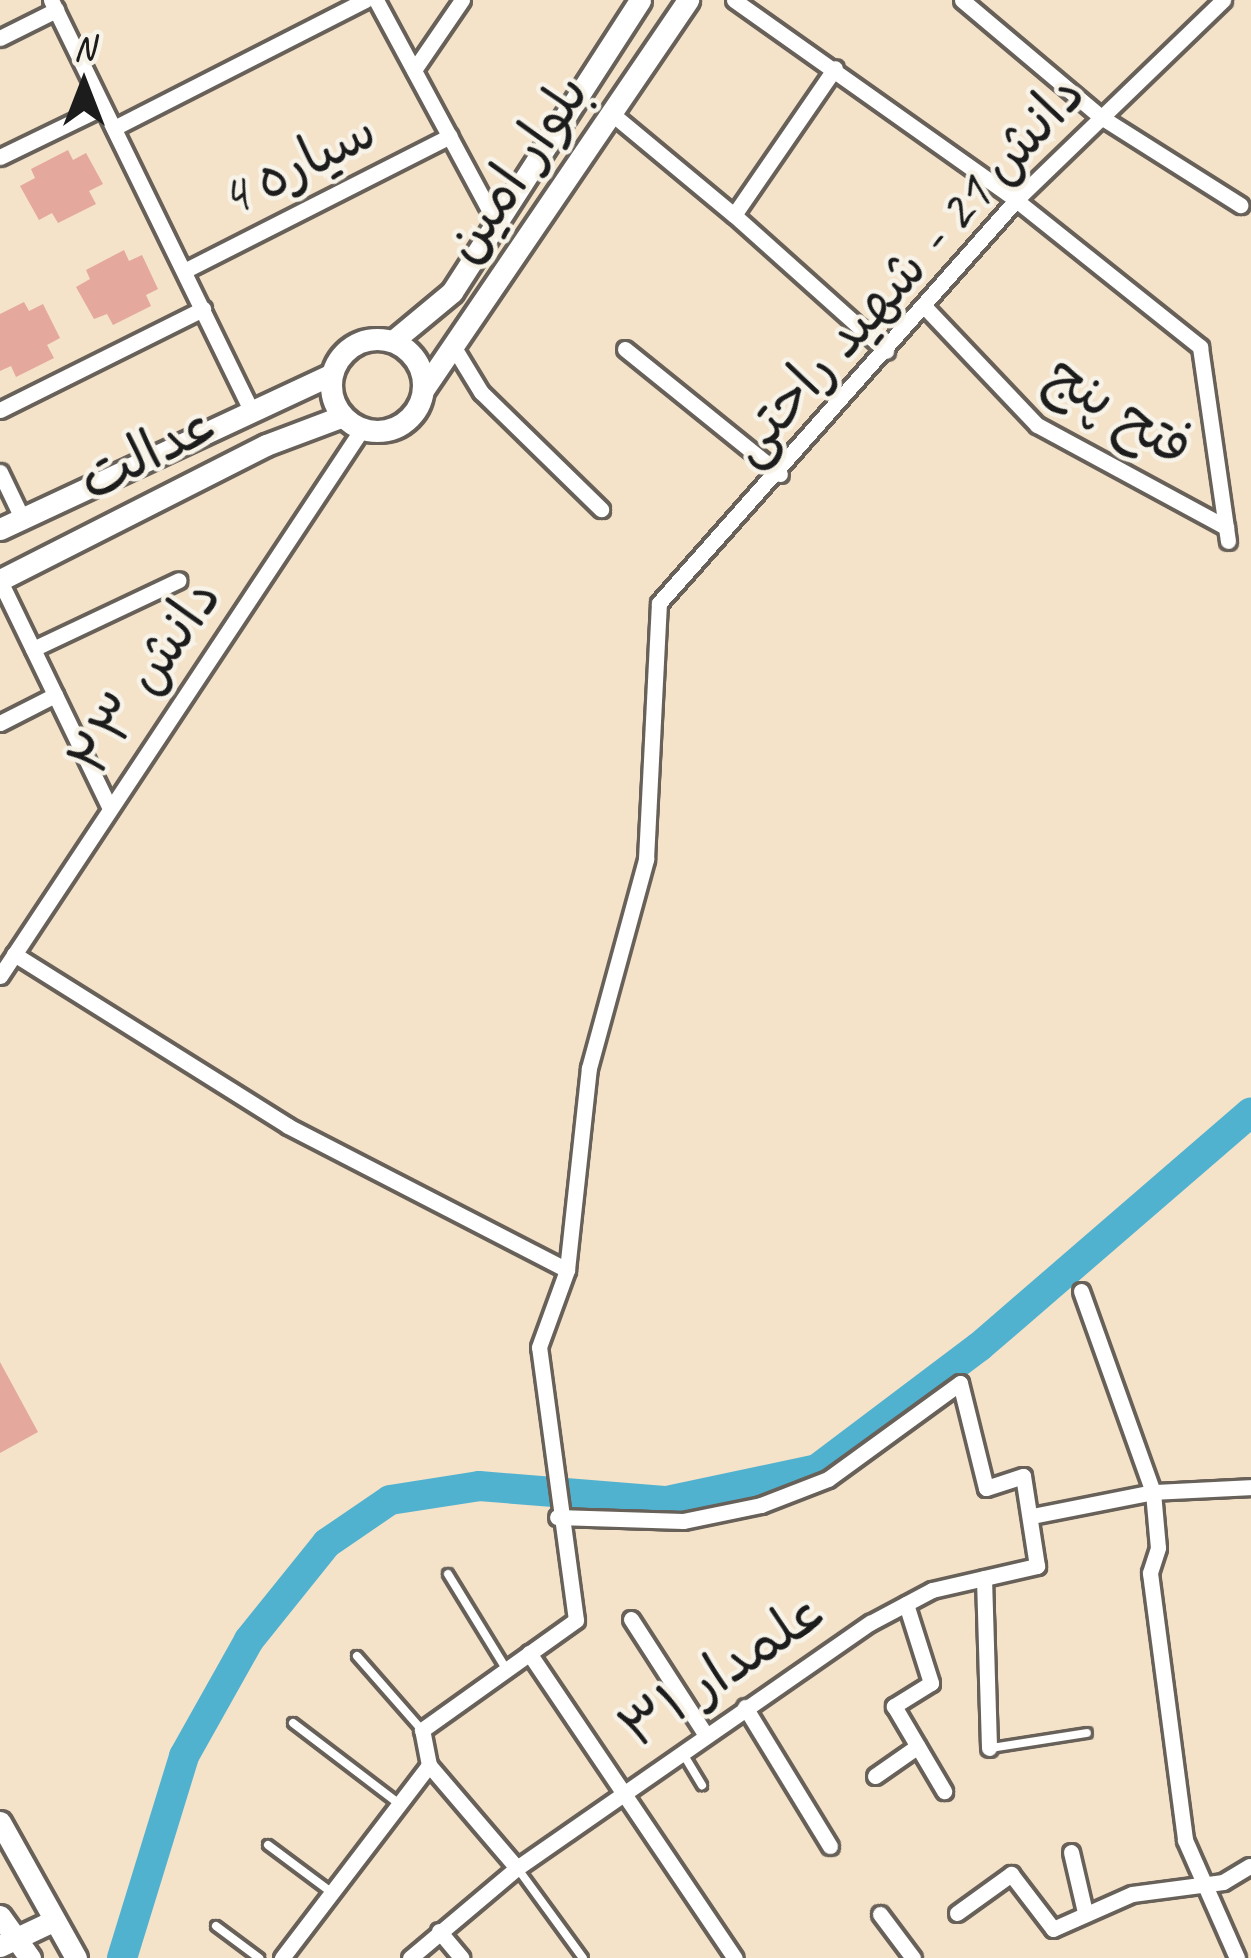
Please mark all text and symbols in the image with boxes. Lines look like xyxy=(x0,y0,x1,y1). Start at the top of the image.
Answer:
north arrow xyxy=(24,24,144,144)
text: N xyxy=(74,27,94,69)
street label: دانش 21 - شهید راحتی xyxy=(712,60,1098,478)
street label: بلوار امین xyxy=(428,61,604,275)
street label: سیاره 4 xyxy=(207,96,387,232)
street label: فتح پنج xyxy=(1034,339,1206,481)
street label: عدالت xyxy=(67,387,229,515)
street label: دانش ۲۳ xyxy=(53,566,235,788)
street label: علمدار ۳۱ xyxy=(606,1577,836,1763)

